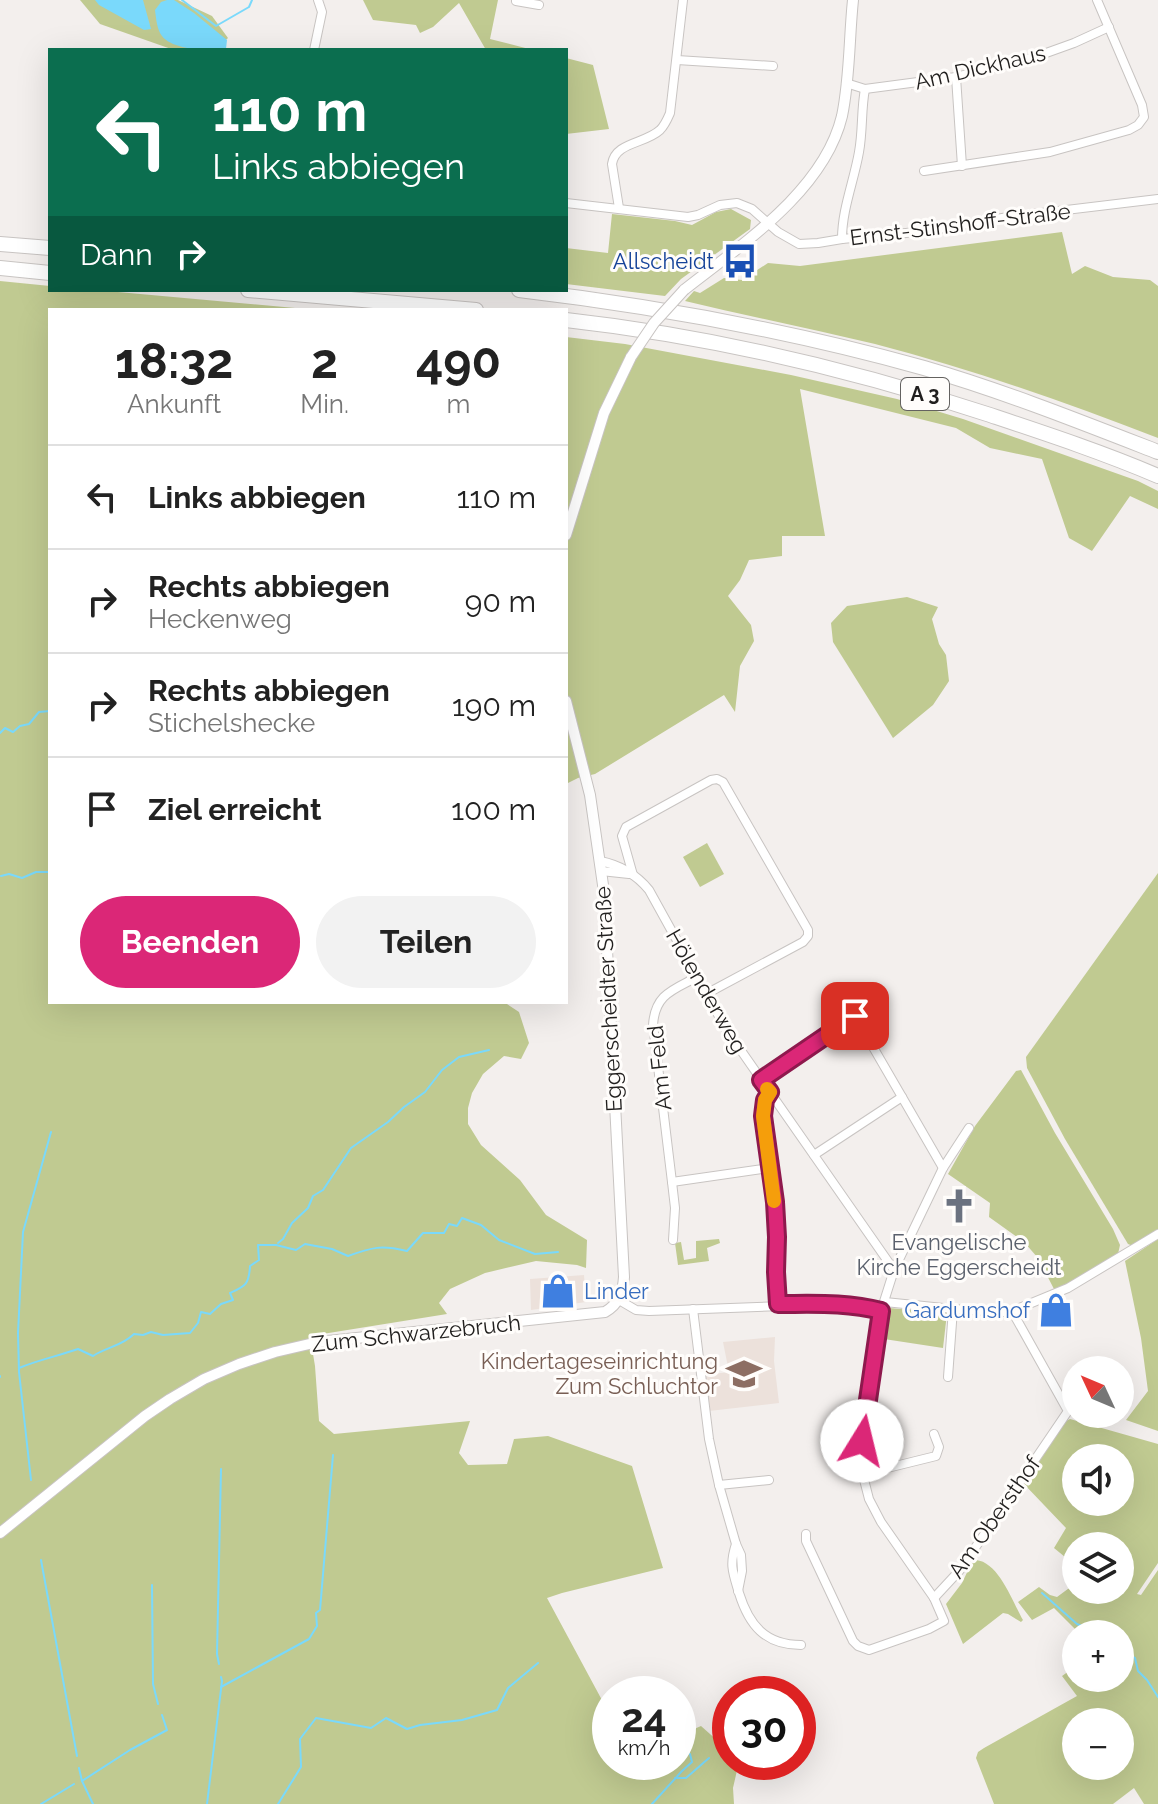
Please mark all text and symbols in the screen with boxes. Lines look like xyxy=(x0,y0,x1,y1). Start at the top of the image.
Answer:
street label: Am Dickhaus xyxy=(912,39,1048,95)
text: 110 m xyxy=(212,78,367,144)
icon: left xyxy=(80,80,184,184)
text: Links abbiegen xyxy=(212,145,465,187)
street label: Ernst-Stinshoff-Straße xyxy=(848,198,1072,250)
icon: right xyxy=(169,232,213,276)
text: Dann xyxy=(80,237,153,272)
bus stop icon: Allscheidt xyxy=(721,242,759,280)
place label: Allscheidt xyxy=(613,248,715,274)
text: 18:32 xyxy=(115,333,233,389)
text: 2 xyxy=(311,333,338,389)
text: 490 xyxy=(416,333,501,389)
road number: A 3 xyxy=(901,378,949,410)
text: Ankunft xyxy=(127,389,221,419)
text: Min. xyxy=(300,389,349,419)
text: m xyxy=(447,389,470,419)
icon: left xyxy=(80,475,124,519)
text: Links abbiegen xyxy=(148,480,366,515)
text: 110 m xyxy=(457,480,536,515)
text: Rechts abbiegen xyxy=(148,569,390,604)
icon: right xyxy=(80,579,124,623)
text: 90 m xyxy=(465,584,536,619)
text: Heckenweg xyxy=(148,604,292,634)
text: Rechts abbiegen xyxy=(148,673,390,708)
icon: right xyxy=(80,683,124,727)
text: 190 m xyxy=(452,688,536,723)
text: Stichelshecke xyxy=(148,708,315,738)
icon: arrive xyxy=(80,787,124,831)
text: Ziel erreicht xyxy=(148,792,321,827)
text: 100 m xyxy=(451,792,536,827)
street label: Eggerscheidter Straße xyxy=(589,885,627,1113)
button: Beenden xyxy=(80,896,300,988)
button: Teilen xyxy=(316,896,536,988)
street label: Hölenderweg xyxy=(661,924,753,1058)
pin xyxy=(821,982,889,1050)
icon: arrive xyxy=(833,994,877,1038)
street label: Am Feld xyxy=(642,1024,676,1112)
church icon: Evangelische Kirche Eggerscheidt xyxy=(940,1187,978,1225)
place label: Evangelische Kirche Eggerscheidt xyxy=(857,1229,1062,1280)
shop icon: Linder xyxy=(539,1272,577,1310)
place label: Linder xyxy=(584,1278,649,1304)
shop icon: Gardumshof xyxy=(1037,1291,1075,1329)
place label: Gardumshof xyxy=(904,1297,1031,1323)
street label: Zum Schwarzebruch xyxy=(310,1309,522,1357)
place label: Kindertageseinrichtung Zum Schluchtor xyxy=(481,1348,718,1399)
school or university icon: Kindertageseinrichtung Zum Schluchtor xyxy=(725,1355,763,1393)
north arrow xyxy=(1062,1356,1134,1428)
map controls xyxy=(1062,1356,1134,1780)
position arrow xyxy=(820,1399,904,1483)
button: sound xyxy=(1062,1444,1134,1516)
street label: Am Obersthof xyxy=(943,1451,1046,1583)
button: layers xyxy=(1062,1532,1134,1604)
button: + xyxy=(1062,1620,1134,1692)
speed limit sign: 30 xyxy=(712,1676,816,1780)
text: 24 xyxy=(621,1694,667,1741)
button: − xyxy=(1062,1708,1134,1780)
text: km/h xyxy=(618,1736,670,1760)

